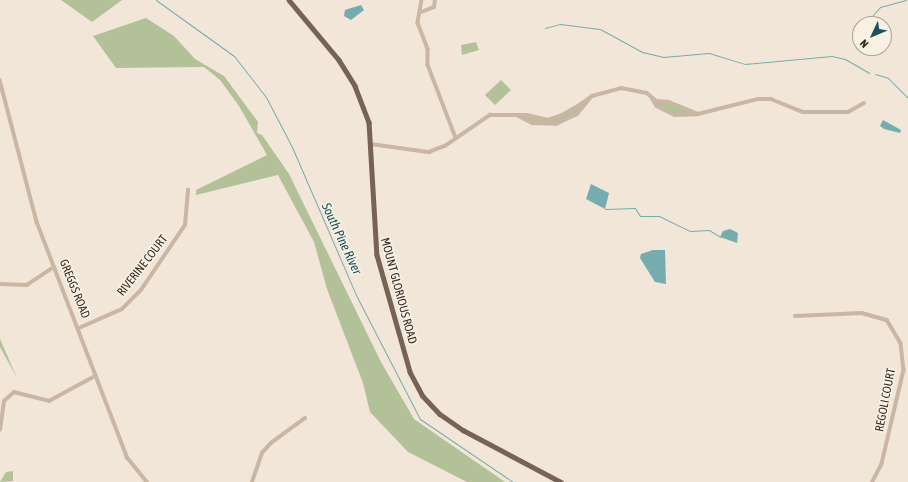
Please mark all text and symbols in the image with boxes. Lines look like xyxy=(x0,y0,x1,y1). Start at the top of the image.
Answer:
north arrow xyxy=(852,16,892,56)
text: N xyxy=(858,37,871,50)
water label: South Pine River xyxy=(318,201,364,277)
street label: RIVERINE COURT xyxy=(115,233,171,299)
street label: MOUNT GLORIOUS ROAD xyxy=(377,236,419,346)
street label: GREGGS ROAD xyxy=(56,257,92,321)
street label: REGOLI COURT xyxy=(873,367,899,433)

